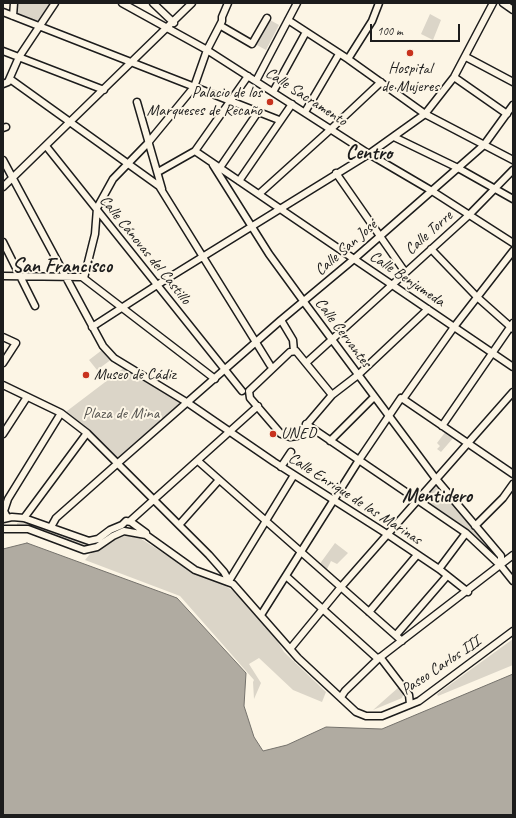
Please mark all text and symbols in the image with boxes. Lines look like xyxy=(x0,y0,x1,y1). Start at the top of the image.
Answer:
scale bar xyxy=(372,16,462,42)
text: 100 m xyxy=(377,23,403,39)
marker: Hospital de Mujeres xyxy=(405,48,415,58)
place label: Hospital de Mujeres xyxy=(381,59,439,97)
street label: Calle Sacramento xyxy=(261,63,351,131)
place label: Palacio de los Marqueses de Recaño xyxy=(147,83,262,121)
marker: Palacio de los Marqueses de Recaño xyxy=(265,97,275,107)
district label: Centro xyxy=(346,142,392,166)
street label: Calle Cánovas del Castillo xyxy=(95,192,195,308)
street label: Calle Torre xyxy=(401,207,457,259)
street label: Calle San José xyxy=(311,216,381,280)
street label: Calle Benjumeda xyxy=(366,247,448,311)
district label: San Francisco xyxy=(12,255,112,279)
street label: Calle Cervantes xyxy=(311,294,375,372)
place label: Museo de Cádiz xyxy=(94,365,176,385)
marker: Museo de Cádiz xyxy=(81,370,91,380)
park label: Plaza de Mina xyxy=(83,404,159,424)
place label: UNED xyxy=(281,424,316,444)
marker: UNED xyxy=(268,429,278,439)
street label: Calle Enrique de las Marinas xyxy=(285,449,425,549)
district label: Mentidero xyxy=(402,485,472,509)
street label: Paseo Carlos III xyxy=(398,632,484,700)

